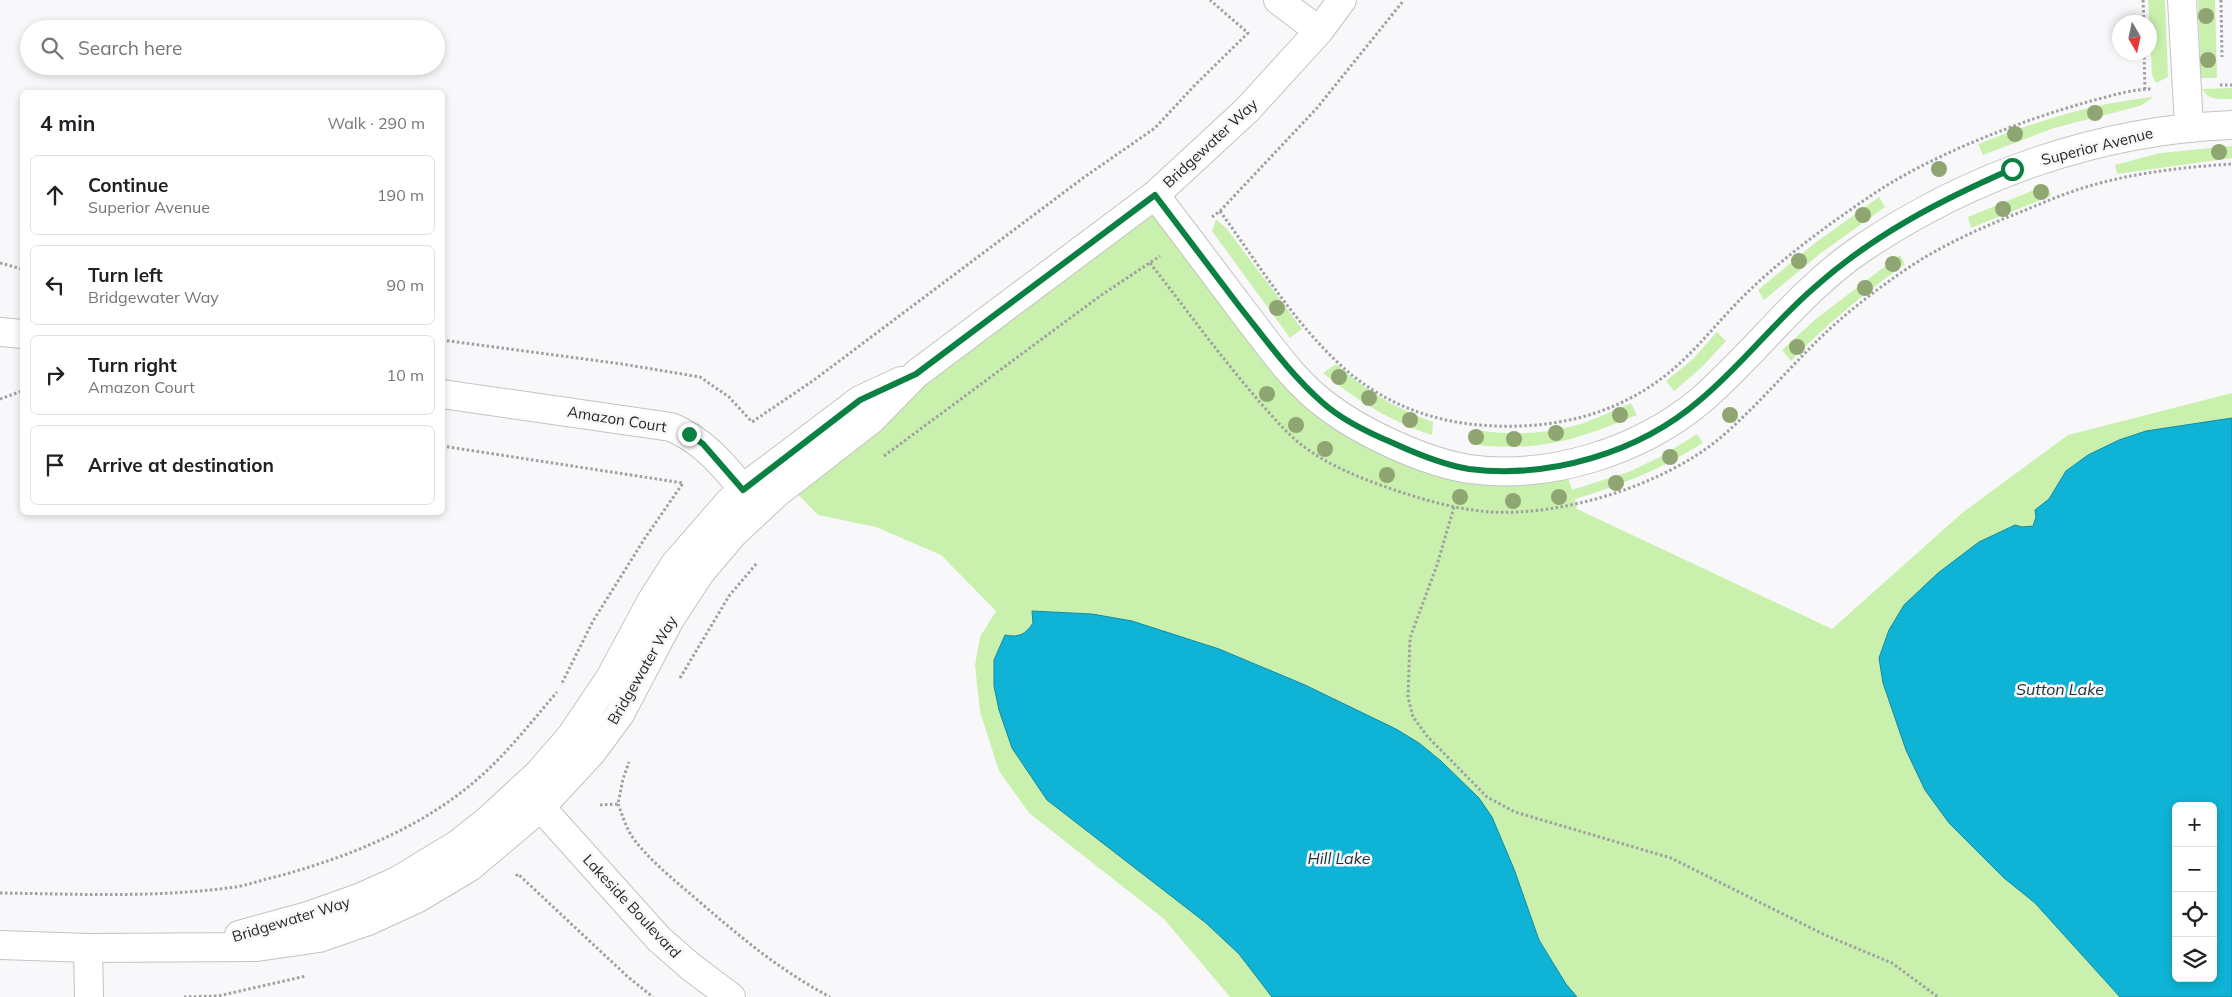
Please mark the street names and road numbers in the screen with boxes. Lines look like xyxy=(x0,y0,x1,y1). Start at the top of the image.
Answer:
street label: Bridgewater Way xyxy=(1159,94,1261,192)
street label: Superior Avenue xyxy=(2039,123,2155,169)
street label: Amazon Court xyxy=(566,402,668,436)
street label: Bridgewater Way xyxy=(603,612,681,728)
street label: Lakeside Boulevard xyxy=(579,850,685,962)
street label: Bridgewater Way xyxy=(230,892,352,946)

